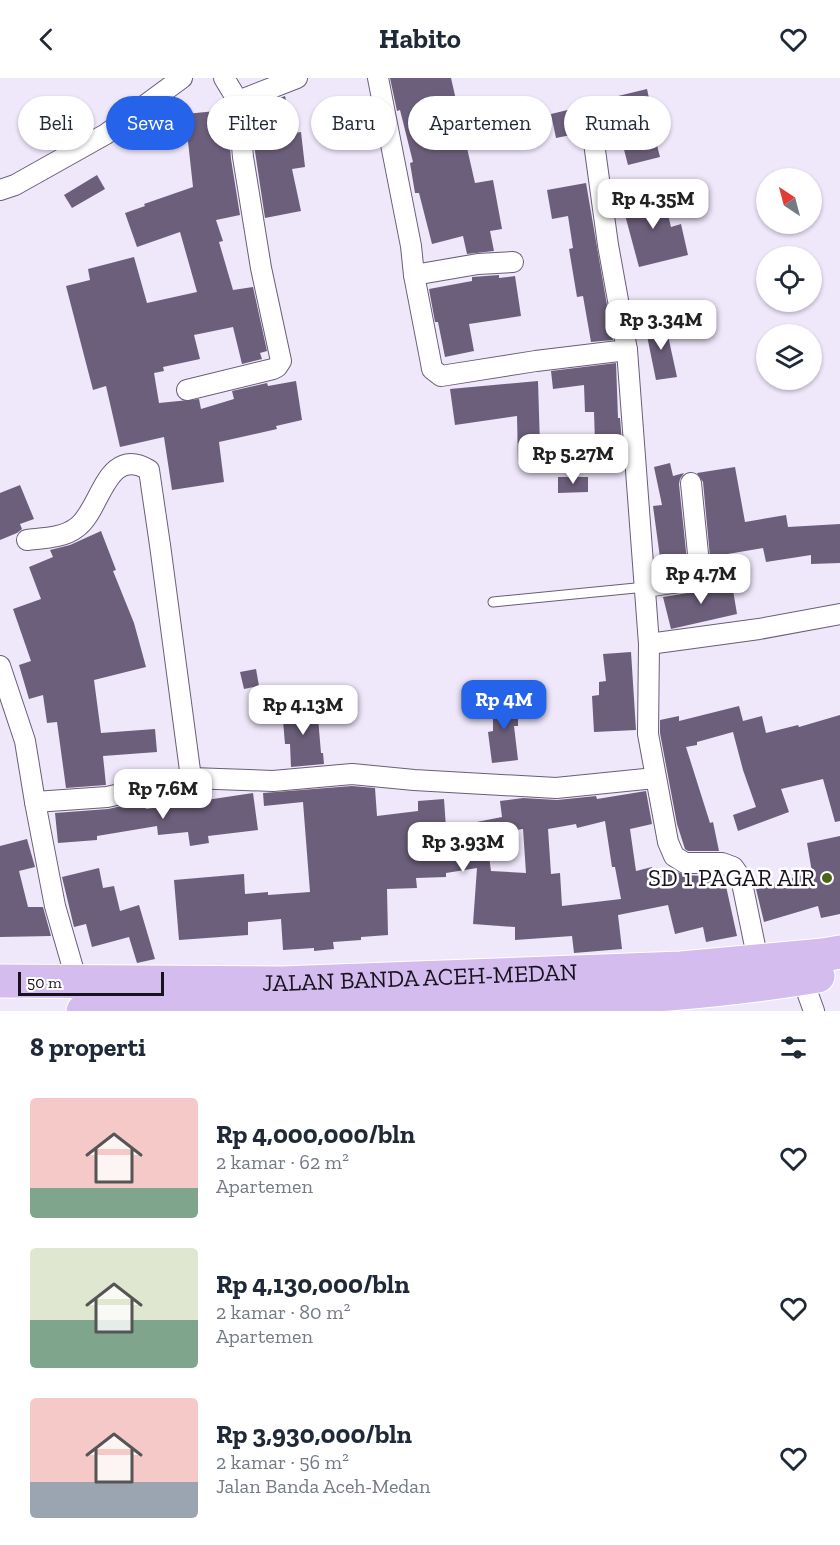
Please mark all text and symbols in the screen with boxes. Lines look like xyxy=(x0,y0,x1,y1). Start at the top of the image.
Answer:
icon: back xyxy=(30,23,63,56)
text: Habito xyxy=(379,23,461,55)
icon: heart xyxy=(777,23,810,56)
chip: Beli xyxy=(18,96,94,150)
chip: Sewa xyxy=(106,96,195,150)
chip: Filter xyxy=(207,96,299,150)
chip: Baru xyxy=(311,96,396,150)
chip: Apartemen xyxy=(408,96,552,150)
chip: Rumah xyxy=(564,96,671,150)
north arrow xyxy=(756,168,822,234)
map controls xyxy=(756,168,822,390)
pin: Rp 4.35M xyxy=(591,179,715,230)
text: Rp 4.35M xyxy=(612,186,694,210)
button: locate xyxy=(756,246,822,312)
pin: Rp 3.34M xyxy=(599,300,723,351)
text: Rp 3.34M xyxy=(619,307,703,331)
button: layers xyxy=(756,324,822,390)
pin: Rp 5.27M xyxy=(511,434,635,485)
text: Rp 5.27M xyxy=(532,441,614,465)
pin: Rp 4.7M xyxy=(646,554,756,605)
text: Rp 4.7M xyxy=(665,561,737,585)
pin: Rp 4M xyxy=(462,680,546,731)
pin: Rp 4.13M xyxy=(241,685,365,736)
text: Rp 4M xyxy=(475,687,533,711)
text: Rp 4.13M xyxy=(263,692,343,716)
pin: Rp 7.6M xyxy=(108,769,218,820)
text: Rp 7.6M xyxy=(128,776,198,800)
pin: Rp 3.93M xyxy=(401,822,525,873)
text: Rp 3.93M xyxy=(422,829,504,853)
place label: SD 1 PAGAR AIR xyxy=(648,863,815,892)
marker: SD 1 PAGAR AIR xyxy=(820,871,834,885)
street label: JALAN BANDA ACEH-MEDAN xyxy=(262,957,578,997)
scale bar xyxy=(18,969,164,996)
text: 50 m xyxy=(27,973,62,992)
text: 8 properti xyxy=(30,1031,146,1063)
icon: filters xyxy=(777,1031,810,1064)
text: Rp 4,000,000/bln xyxy=(216,1118,415,1150)
icon: home xyxy=(78,1122,150,1194)
icon: heart xyxy=(777,1142,810,1175)
text: 2 kamar · 62 m² xyxy=(216,1150,349,1174)
text: Apartemen xyxy=(216,1174,313,1198)
text: Rp 4,130,000/bln xyxy=(216,1268,410,1300)
icon: home xyxy=(78,1272,150,1344)
icon: heart xyxy=(777,1292,810,1325)
text: 2 kamar · 80 m² xyxy=(216,1300,350,1324)
text: Apartemen xyxy=(216,1324,313,1348)
text: Rp 3,930,000/bln xyxy=(216,1418,412,1450)
icon: home xyxy=(78,1422,150,1494)
icon: heart xyxy=(777,1442,810,1475)
text: 2 kamar · 56 m² xyxy=(216,1450,349,1474)
text: Jalan Banda Aceh-Medan xyxy=(216,1474,430,1498)

